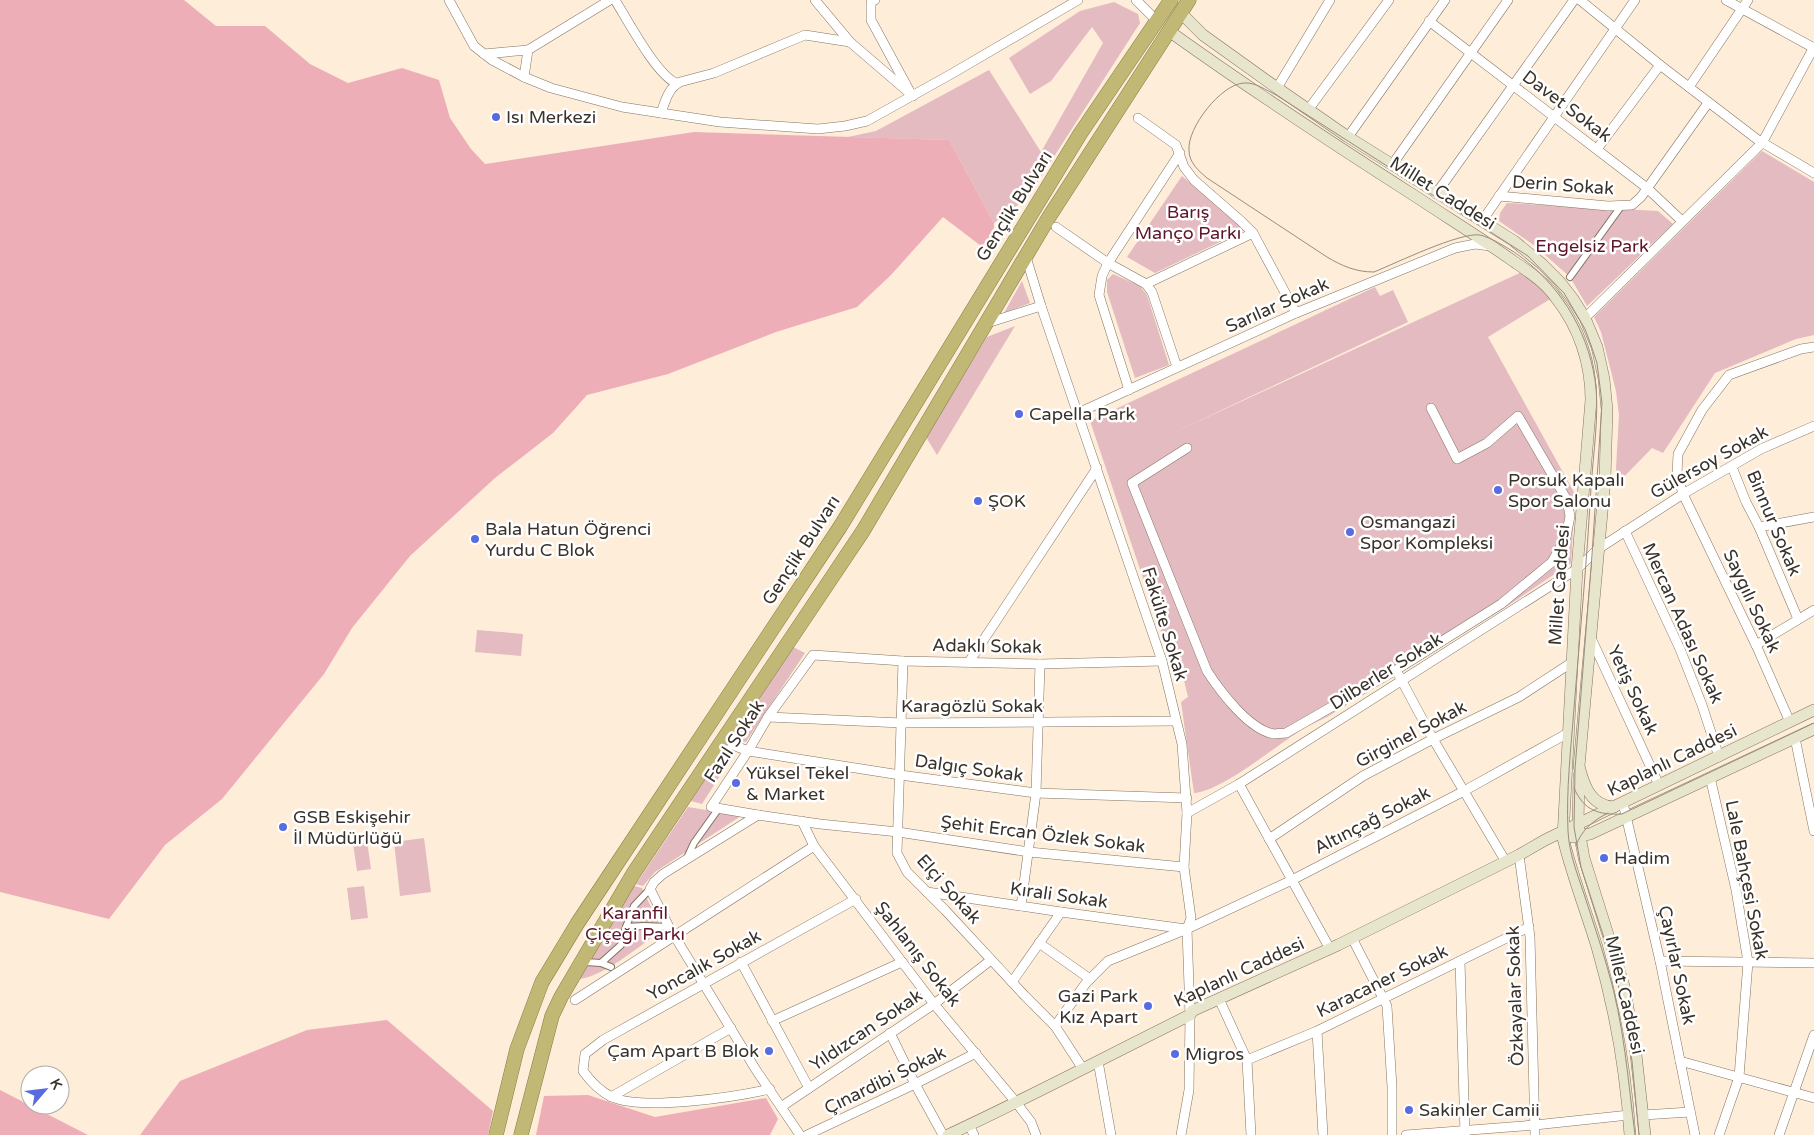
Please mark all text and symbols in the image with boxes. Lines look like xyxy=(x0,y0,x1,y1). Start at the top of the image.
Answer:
street label: Davet Sokak xyxy=(1518,65,1616,147)
place label: Isı Merkezi xyxy=(506,106,596,128)
marker: Isı Merkezi xyxy=(490,111,502,123)
street label: Gençlik Bulvarı xyxy=(971,147,1057,265)
street label: Millet Caddesi xyxy=(1386,152,1500,234)
street label: Derin Sokak xyxy=(1511,170,1615,200)
park label: Barış Manço Parkı xyxy=(1135,201,1241,244)
park label: Engelsiz Park xyxy=(1535,235,1649,257)
street label: Sarılar Sokak xyxy=(1222,272,1332,337)
place label: Capella Park xyxy=(1029,403,1136,425)
marker: Capella Park xyxy=(1013,408,1025,420)
street label: Gülersoy Sokak xyxy=(1646,420,1772,504)
street label: Binnur Sokak xyxy=(1742,467,1806,579)
place label: Porsuk Kapalı Spor Salonu xyxy=(1508,469,1624,512)
marker: Porsuk Kapalı Spor Salonu xyxy=(1492,484,1504,496)
place label: ŞOK xyxy=(988,490,1026,512)
street label: Gençlik Bulvarı xyxy=(757,491,845,609)
marker: ŞOK xyxy=(972,495,984,507)
place label: Osmangazi Spor Kompleksi xyxy=(1360,511,1493,554)
place label: Bala Hatun Öğrenci Yurdu C Blok xyxy=(485,518,651,561)
street label: Millet Caddesi xyxy=(1544,524,1574,646)
marker: Osmangazi Spor Kompleksi xyxy=(1344,526,1356,538)
marker: Bala Hatun Öğrenci Yurdu C Blok xyxy=(469,533,481,545)
street label: Mercan Adası Sokak xyxy=(1638,539,1728,707)
street label: Saygılı Sokak xyxy=(1718,546,1786,656)
street label: Fakülte Sokak xyxy=(1137,564,1193,684)
street label: Dilberler Sokak xyxy=(1326,628,1447,714)
street label: Adaklı Sokak xyxy=(932,634,1042,658)
street label: Yetiş Sokak xyxy=(1603,642,1663,739)
street label: Fazıl Sokak xyxy=(699,695,769,786)
street label: Karagözlü Sokak xyxy=(901,695,1043,717)
street label: Girginel Sokak xyxy=(1352,695,1470,772)
street label: Kaplanlı Caddesi xyxy=(1604,719,1740,801)
street label: Dalgıç Sokak xyxy=(913,749,1025,787)
place label: Yüksel Tekel & Market xyxy=(746,762,849,805)
marker: Yüksel Tekel & Market xyxy=(730,777,742,789)
street label: Altınçağ Sokak xyxy=(1310,781,1434,859)
street label: Lale Bahçesi Sokak xyxy=(1721,798,1773,962)
place label: GSB Eskişehir İl Müdürlüğü xyxy=(293,806,410,849)
street label: Şehit Ercan Özlek Sokak xyxy=(939,811,1147,857)
marker: GSB Eskişehir İl Müdürlüğü xyxy=(277,821,289,833)
place label: Hadim xyxy=(1614,847,1670,869)
street label: Elçi Sokak xyxy=(912,850,986,929)
marker: Hadim xyxy=(1598,852,1610,864)
street label: Kırali Sokak xyxy=(1009,877,1110,913)
street label: Şahlanış Sokak xyxy=(870,897,966,1011)
park label: Karanfil Çiçeği Parkı xyxy=(585,902,685,945)
street label: Çayırlar Sokak xyxy=(1654,903,1700,1027)
street label: Yoncalık Sokak xyxy=(643,925,765,1005)
street label: Özkayalar Sokak xyxy=(1502,925,1528,1067)
street label: Kaplanlı Caddesi xyxy=(1170,932,1308,1012)
street label: Millet Caddesi xyxy=(1601,934,1649,1056)
street label: Karacaner Sokak xyxy=(1313,940,1451,1022)
street label: Yıldızcan Sokak xyxy=(806,984,927,1076)
place label: Gazi Park Kız Apart xyxy=(1058,985,1138,1028)
marker: Gazi Park Kız Apart xyxy=(1142,1000,1154,1012)
place label: Çam Apart B Blok xyxy=(607,1040,759,1062)
street label: Çınardibi Sokak xyxy=(821,1041,950,1119)
place label: Migros xyxy=(1185,1043,1244,1065)
marker: Çam Apart B Blok xyxy=(763,1045,775,1057)
marker: Migros xyxy=(1169,1048,1181,1060)
north arrow xyxy=(20,1065,70,1115)
text: K xyxy=(46,1076,66,1093)
place label: Sakinler Camii xyxy=(1419,1099,1540,1121)
marker: Sakinler Camii xyxy=(1403,1104,1415,1116)

